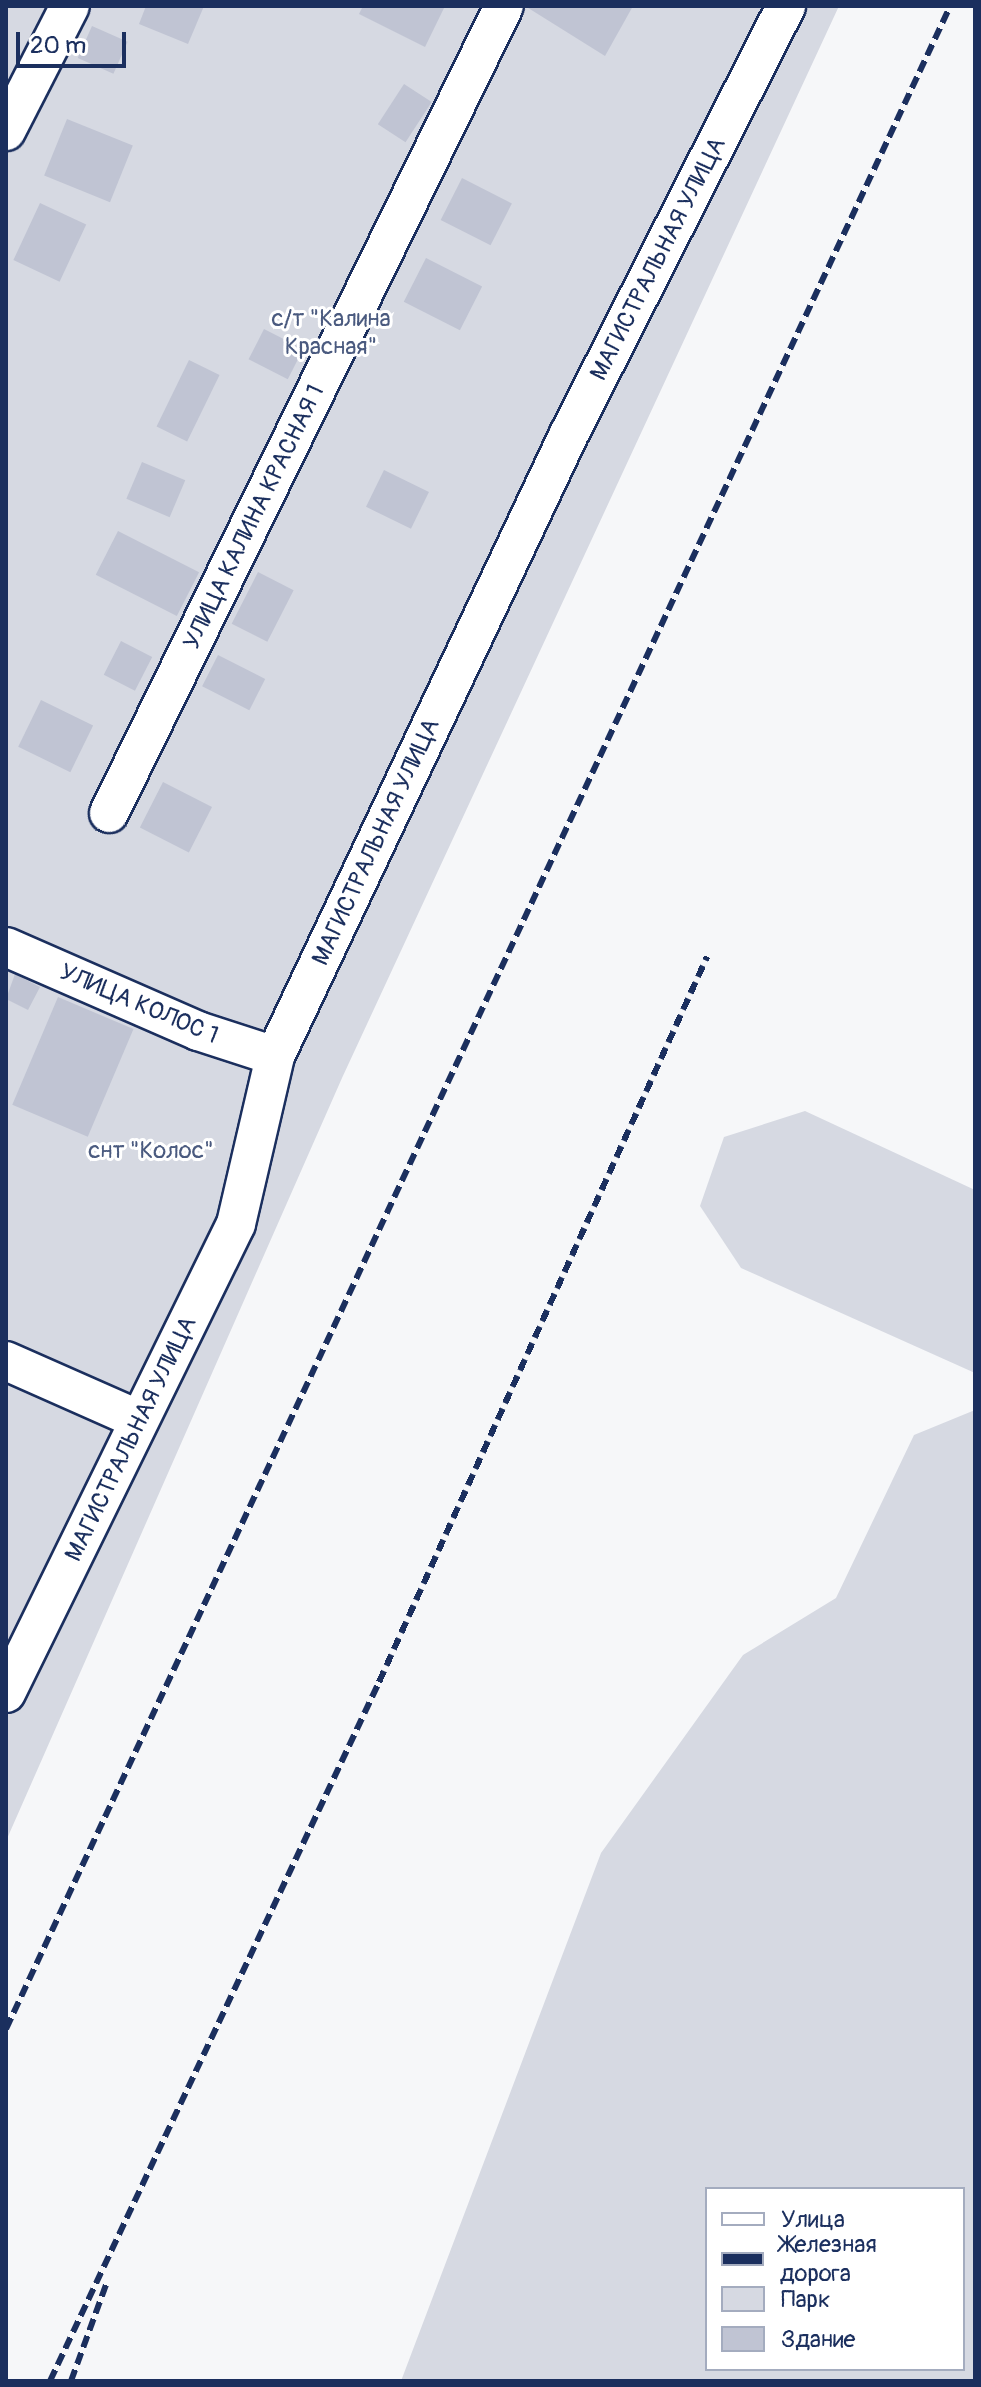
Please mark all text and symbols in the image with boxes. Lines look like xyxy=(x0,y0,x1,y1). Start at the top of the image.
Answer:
scale bar xyxy=(20,16,130,66)
text: 20 m xyxy=(30,31,86,60)
street label: МАГИСТРАЛЬНАЯ УЛИЦА xyxy=(584,133,732,385)
park label: с/т "Калина Красная" xyxy=(271,305,391,361)
street label: УЛИЦА КАЛИНА КРАСНАЯ 1 xyxy=(177,380,331,654)
street label: МАГИСТРАЛЬНАЯ УЛИЦА xyxy=(306,714,446,970)
street label: УЛИЦА КОЛОС 1 xyxy=(56,958,222,1050)
park label: снт "Колос" xyxy=(88,1137,214,1165)
street label: МАГИСТРАЛЬНАЯ УЛИЦА xyxy=(59,1312,203,1566)
legend xyxy=(705,2187,965,2371)
text: Улица xyxy=(781,2205,845,2234)
text: Железная дорога xyxy=(780,2230,877,2288)
text: Парк xyxy=(781,2285,830,2314)
text: Здание xyxy=(781,2325,855,2354)

